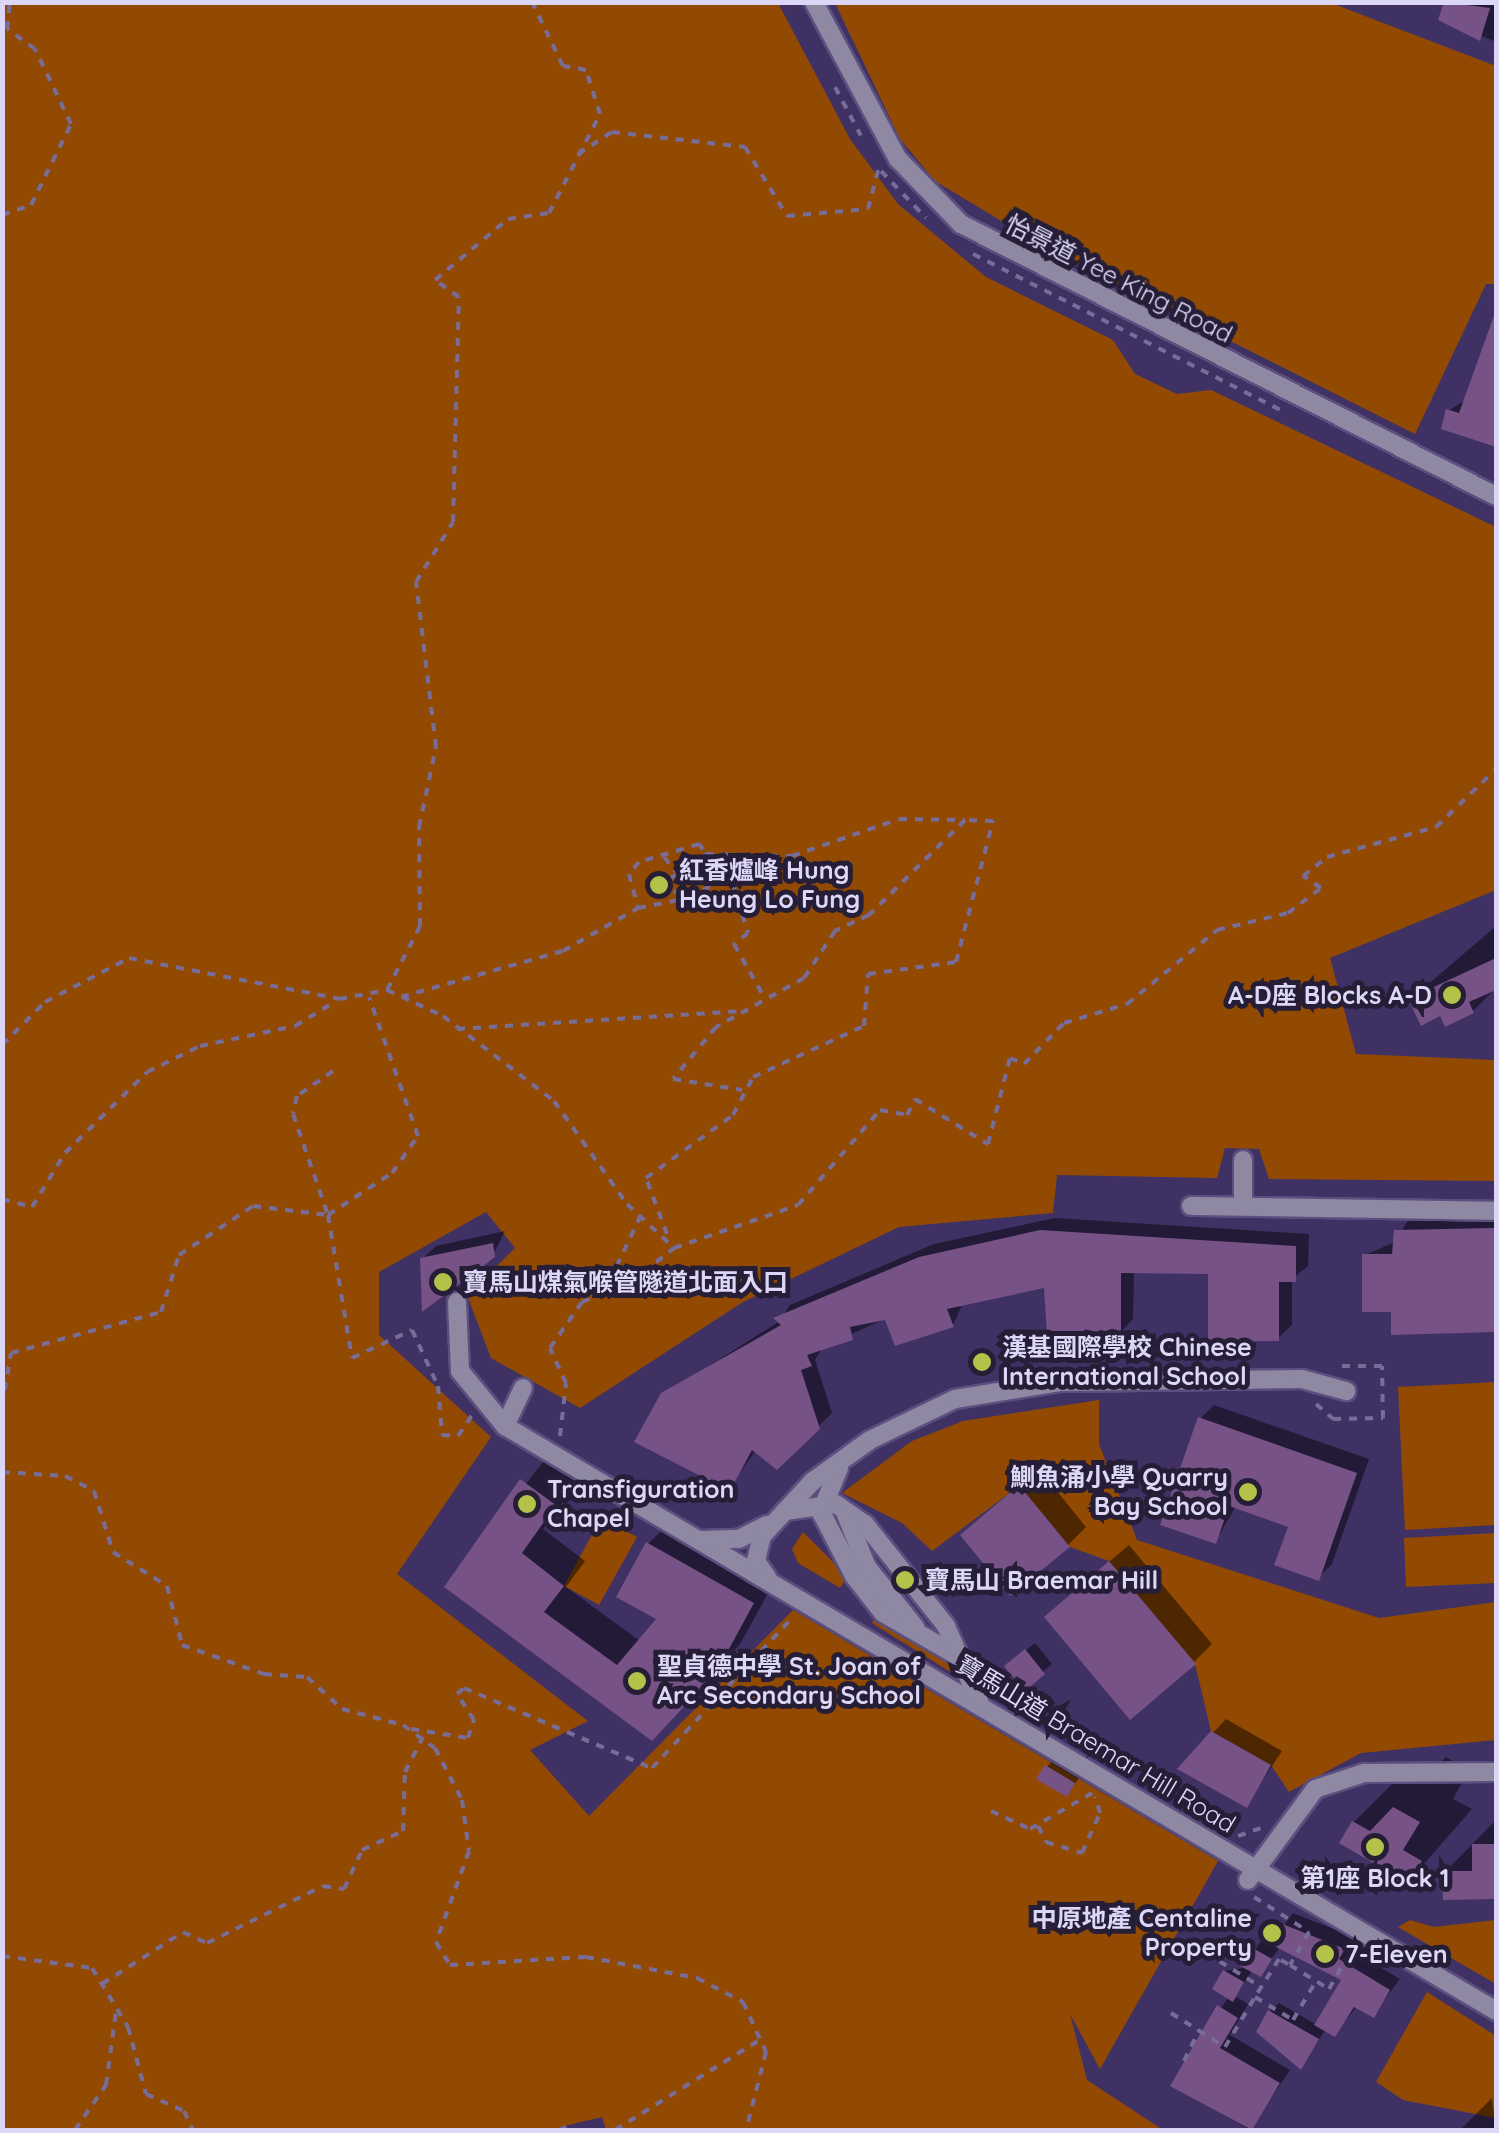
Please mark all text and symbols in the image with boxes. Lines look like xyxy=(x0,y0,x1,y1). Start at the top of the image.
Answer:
street label: 怡景道 Yee King Road xyxy=(1000,209,1238,349)
place label: 紅香爐峰 Hung Heung Lo Fung xyxy=(679,856,860,915)
marker: 紅香爐峰 Hung Heung Lo Fung xyxy=(648,874,670,896)
place label: A-D座 Blocks A-D xyxy=(1228,980,1432,1010)
marker: A-D座 Blocks A-D xyxy=(1441,984,1463,1006)
place label: 寶馬山煤氣喉管隧道北面入口 xyxy=(463,1267,788,1297)
marker: 寶馬山煤氣喉管隧道北面入口 xyxy=(432,1271,454,1293)
place label: 漢基國際學校 Chinese International School xyxy=(1002,1333,1252,1392)
marker: 漢基國際學校 Chinese International School xyxy=(971,1351,993,1373)
place label: 鰂魚涌小學 Quarry Bay School xyxy=(1010,1463,1228,1522)
place label: Transfiguration Chapel xyxy=(547,1475,734,1534)
marker: 鰂魚涌小學 Quarry Bay School xyxy=(1237,1481,1259,1503)
marker: Transfiguration Chapel xyxy=(516,1493,538,1515)
place label: 寶馬山 Braemar Hill xyxy=(925,1565,1158,1595)
marker: 寶馬山 Braemar Hill xyxy=(894,1569,916,1591)
street label: 寶馬山道 Braemar Hill Road xyxy=(951,1649,1241,1839)
place label: 聖貞德中學 St. Joan of Arc Secondary School xyxy=(657,1652,921,1711)
marker: 聖貞德中學 St. Joan of Arc Secondary School xyxy=(626,1670,648,1692)
marker: 第1座 Block 1 xyxy=(1364,1836,1386,1858)
place label: 第1座 Block 1 xyxy=(1300,1863,1450,1893)
place label: 中原地產 Centaline Property xyxy=(1031,1904,1252,1963)
marker: 中原地產 Centaline Property xyxy=(1261,1922,1283,1944)
place label: 7-Eleven xyxy=(1345,1939,1448,1969)
marker: 7-Eleven xyxy=(1314,1943,1336,1965)

